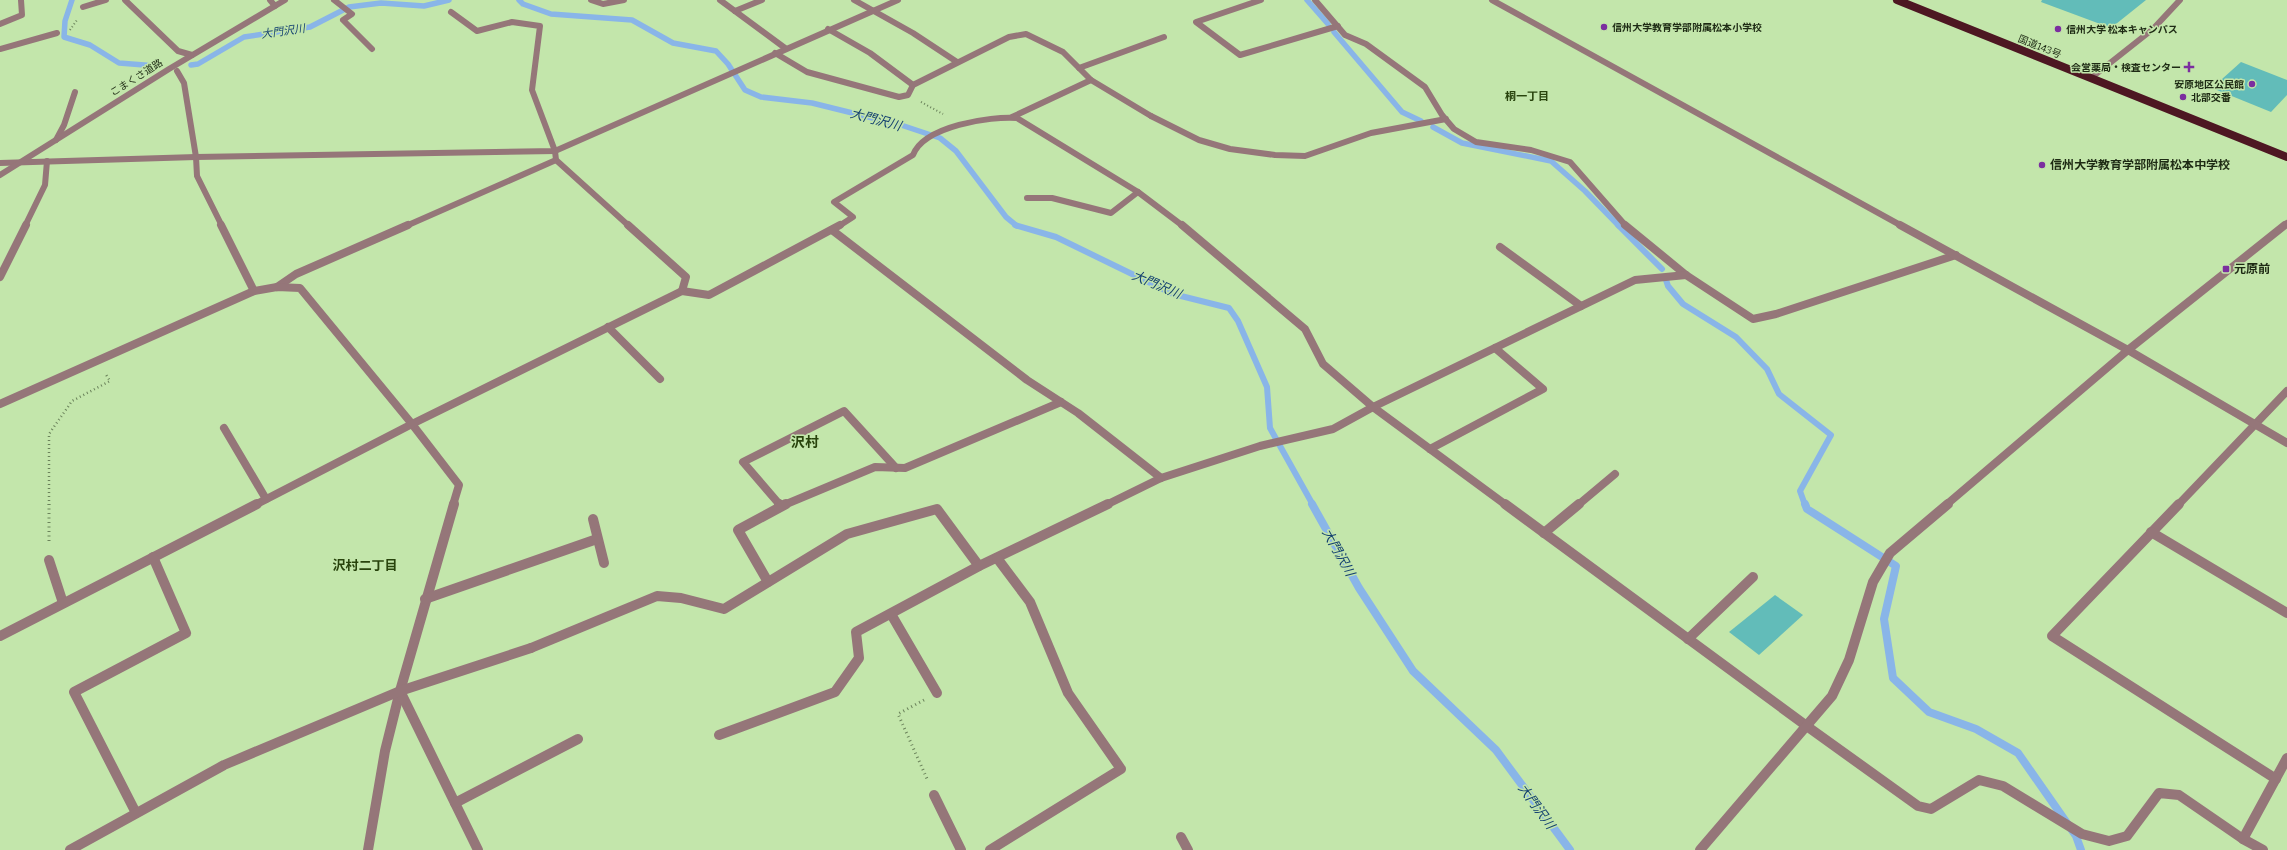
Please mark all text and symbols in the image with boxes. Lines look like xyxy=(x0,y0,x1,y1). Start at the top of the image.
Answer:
water label: 大門沢川 xyxy=(260,22,307,41)
marker: 信州大学教育学部附属松本小学校 xyxy=(1599,22,1609,32)
place label: 信州大学教育学部附属松本小学校 xyxy=(1612,22,1762,34)
marker: 信州大学 松本キャンパス xyxy=(2053,24,2063,34)
place label: 信州大学 松本キャンパス xyxy=(2066,24,2178,36)
street label: 国道143号 xyxy=(2016,33,2063,61)
street label: こまくさ道路 xyxy=(108,57,165,99)
place label: 会営薬局・検査センター xyxy=(2071,62,2181,74)
marker: 会営薬局・検査センター xyxy=(2184,62,2194,72)
place label: 安原地区公民館 xyxy=(2174,79,2244,91)
marker: 安原地区公民館 xyxy=(2247,79,2257,89)
district label: 桐一丁目 xyxy=(1505,90,1549,103)
marker: 北部交番 xyxy=(2178,92,2188,102)
place label: 北部交番 xyxy=(2191,92,2231,104)
water label: 大門沢川 xyxy=(849,106,905,134)
place label: 信州大学教育学部附属松本中学校 xyxy=(2050,158,2230,172)
marker: 信州大学教育学部附属松本中学校 xyxy=(2037,160,2047,170)
place label: 元原前 xyxy=(2234,262,2270,276)
marker: 元原前 xyxy=(2221,264,2231,274)
water label: 大門沢川 xyxy=(1130,267,1186,302)
district label: 沢村 xyxy=(791,434,819,451)
water label: 大門沢川 xyxy=(1319,526,1359,580)
district label: 沢村二丁目 xyxy=(332,558,398,573)
water label: 大門沢川 xyxy=(1515,781,1559,833)

